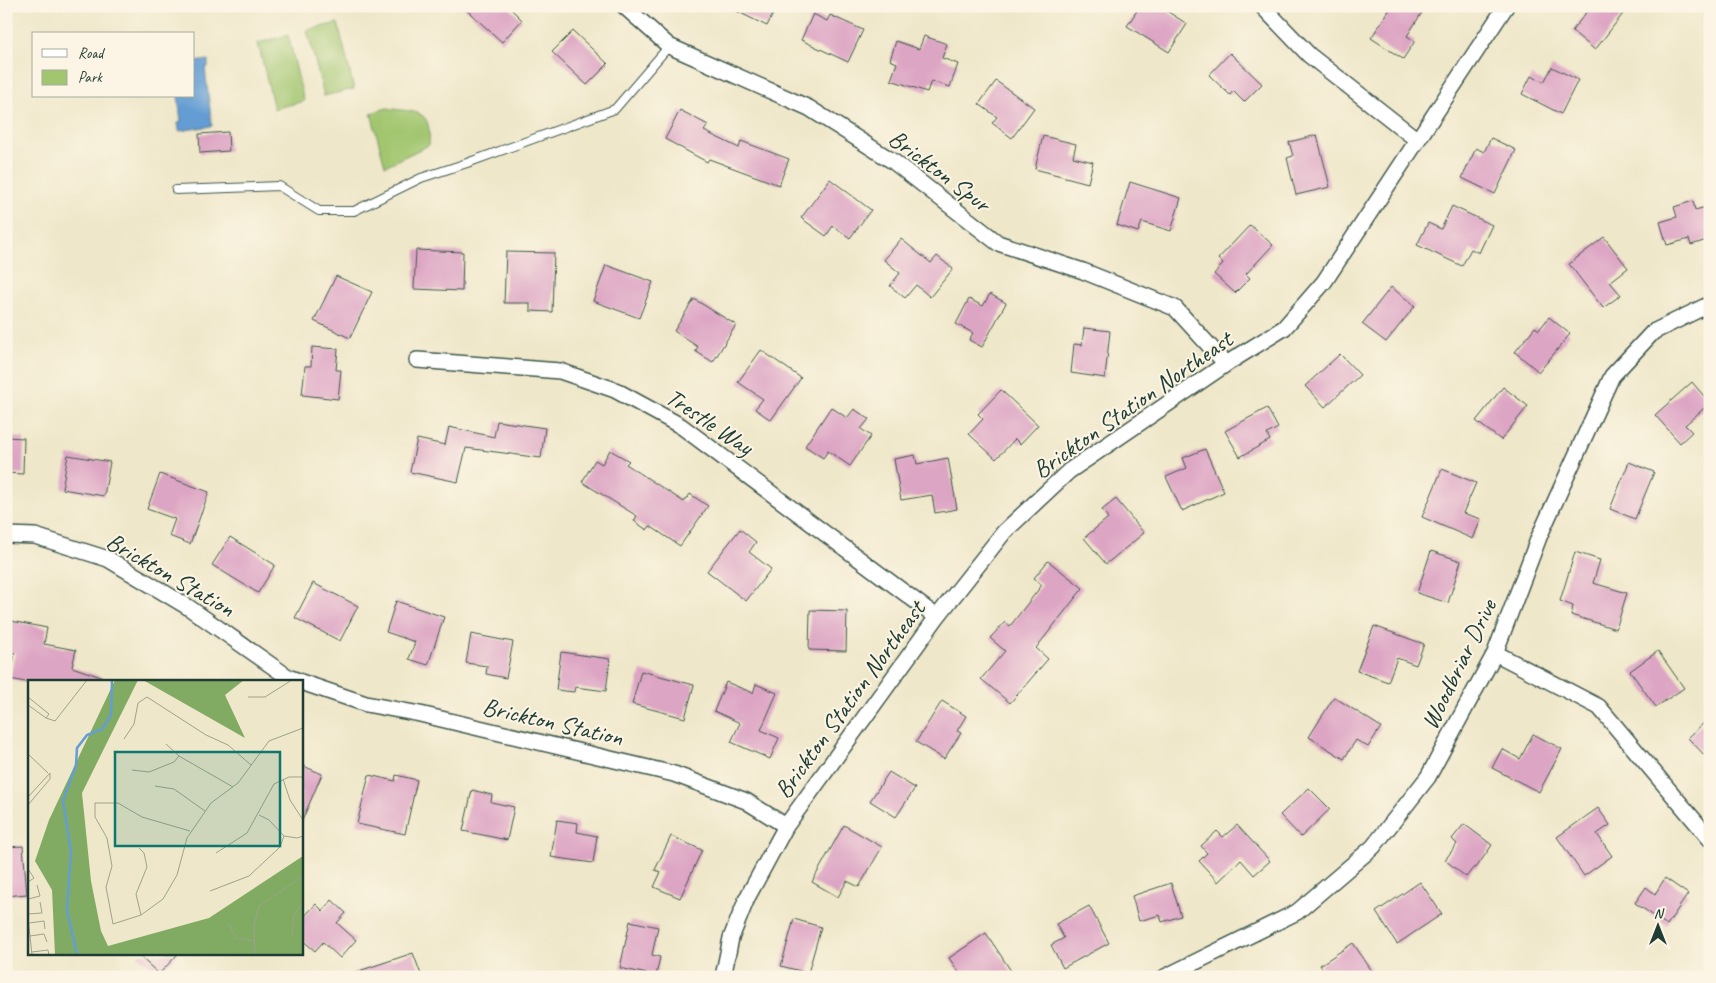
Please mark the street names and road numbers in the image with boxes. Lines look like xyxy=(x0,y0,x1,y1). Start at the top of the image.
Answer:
street label: Brickton Spur xyxy=(882,122,999,221)
street label: Brickton Station Northeast xyxy=(1027,322,1241,486)
street label: Trestle Way xyxy=(660,381,760,463)
street label: Brickton Station xyxy=(101,525,241,625)
street label: Brickton Station Northeast xyxy=(767,592,934,805)
street label: Woodbriar Drive xyxy=(1414,593,1505,735)
street label: Brickton Station xyxy=(480,690,627,754)

